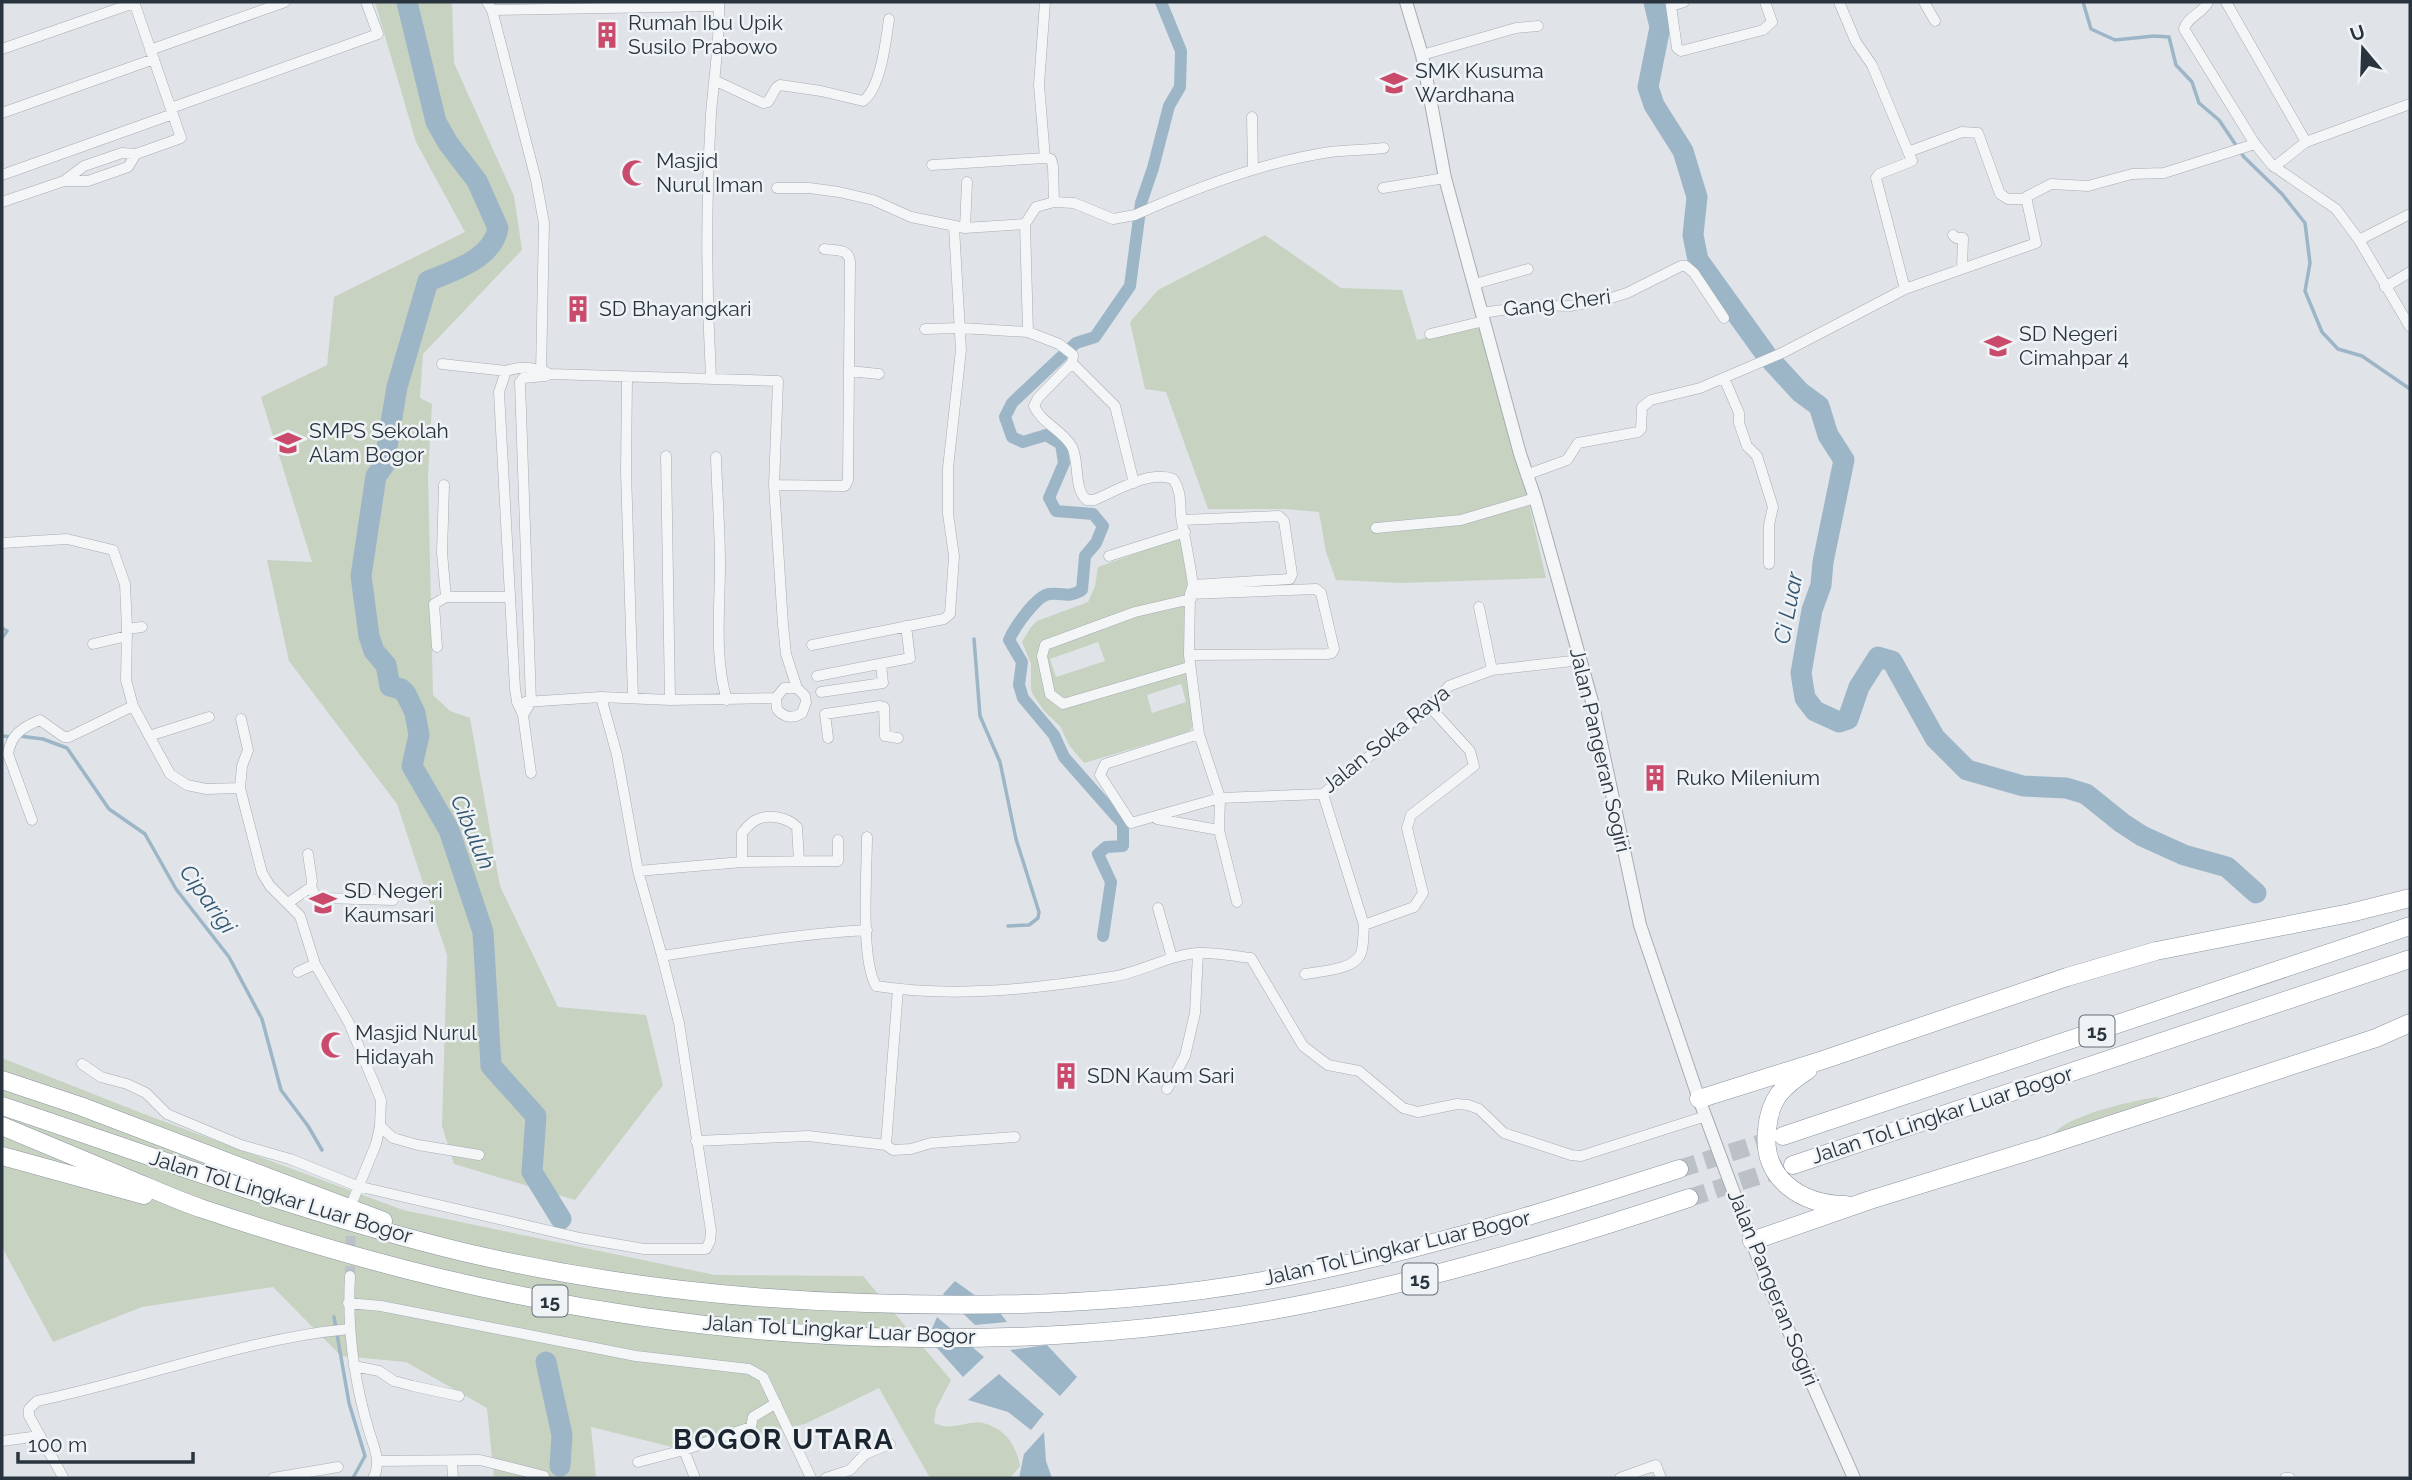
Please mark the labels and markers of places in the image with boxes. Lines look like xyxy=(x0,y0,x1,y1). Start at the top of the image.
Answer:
place label: Rumah Ibu Upik Susilo Prabowo xyxy=(628,10,783,59)
building icon: Rumah Ibu Upik Susilo Prabowo xyxy=(592,20,622,50)
place label: SMK Kusuma Wardhana xyxy=(1415,58,1544,107)
school or university icon: SMK Kusuma Wardhana xyxy=(1379,68,1409,98)
place label: Masjid Nurul Iman xyxy=(656,148,763,197)
mosque icon: Masjid Nurul Iman xyxy=(620,158,650,188)
building icon: SD Bhayangkari xyxy=(563,294,593,324)
place label: SD Bhayangkari xyxy=(599,296,752,321)
place label: SD Negeri Cimahpar 4 xyxy=(2019,321,2129,370)
school or university icon: SD Negeri Cimahpar 4 xyxy=(1983,331,2013,361)
place label: SMPS Sekolah Alam Bogor xyxy=(309,418,449,467)
school or university icon: SMPS Sekolah Alam Bogor xyxy=(273,428,303,458)
building icon: Ruko Milenium xyxy=(1640,763,1670,793)
place label: Ruko Milenium xyxy=(1676,765,1820,790)
place label: SD Negeri Kaumsari xyxy=(344,878,443,927)
school or university icon: SD Negeri Kaumsari xyxy=(308,888,338,918)
place label: Masjid Nurul Hidayah xyxy=(355,1020,477,1069)
mosque icon: Masjid Nurul Hidayah xyxy=(319,1030,349,1060)
building icon: SDN Kaum Sari xyxy=(1051,1061,1081,1091)
place label: SDN Kaum Sari xyxy=(1087,1063,1235,1088)

